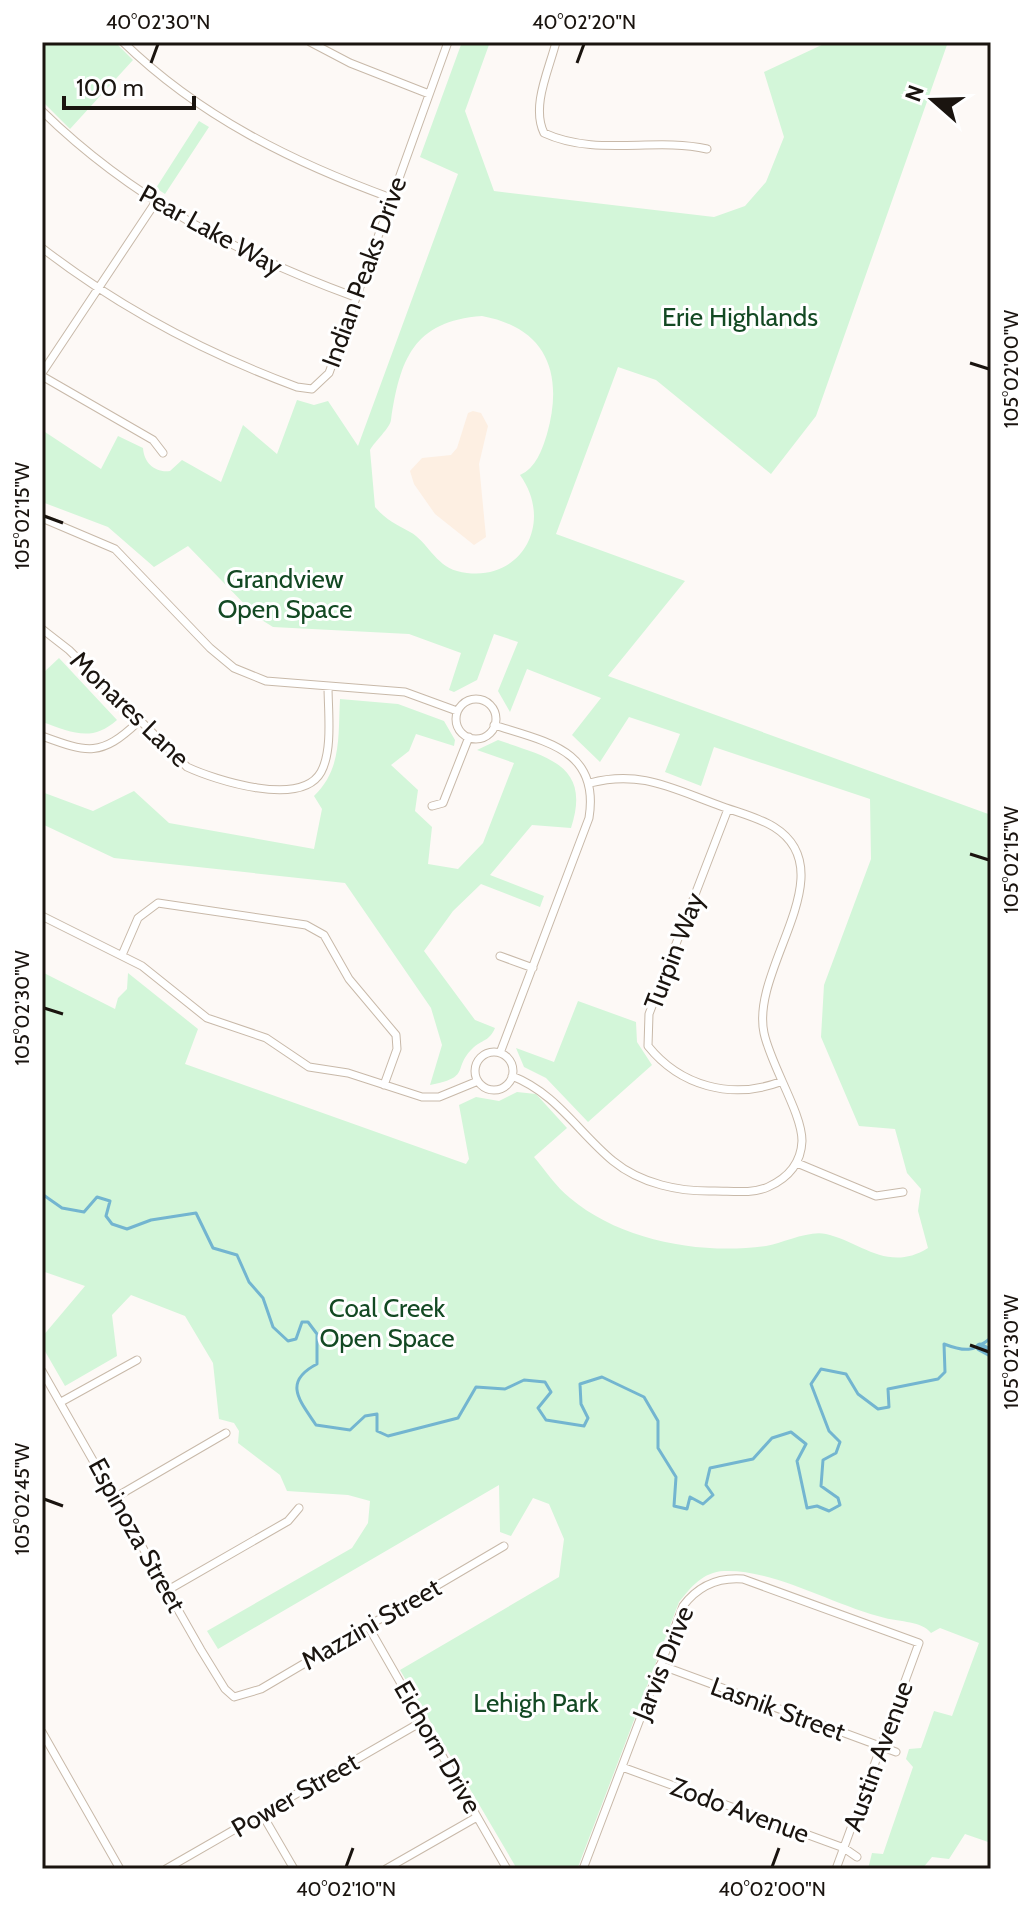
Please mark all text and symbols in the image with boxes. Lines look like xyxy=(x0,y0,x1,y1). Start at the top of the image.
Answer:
text: 40°02'30"N xyxy=(106,10,210,34)
text: 40°02'20"N xyxy=(532,10,636,34)
scale bar xyxy=(64,60,194,110)
north arrow xyxy=(893,60,973,140)
text: 100 m xyxy=(76,73,144,102)
text: N xyxy=(899,81,930,105)
street label: Indian Peaks Drive xyxy=(315,172,413,372)
street label: Pear Lake Way xyxy=(134,178,288,282)
park label: Erie Highlands xyxy=(662,301,818,333)
text: 105°02'00"W xyxy=(999,310,1023,428)
text: 105°02'15"W xyxy=(10,462,34,570)
park label: Grandview Open Space xyxy=(218,563,352,625)
street label: Monares Lane xyxy=(64,644,196,774)
text: 105°02'15"W xyxy=(999,806,1023,914)
street label: Turpin Way xyxy=(637,888,711,1014)
text: 105°02'30"W xyxy=(10,950,34,1066)
park label: Coal Creek Open Space xyxy=(320,1292,454,1354)
text: 105°02'30"W xyxy=(999,1294,1023,1410)
text: 105°02'45"W xyxy=(10,1443,34,1555)
street label: Espinoza Street xyxy=(82,1452,193,1618)
street label: Mazzini Street xyxy=(295,1571,447,1677)
street label: Jarvis Drive xyxy=(625,1601,700,1726)
street label: Lasnik Street xyxy=(706,1670,850,1748)
street label: Eichorn Drive xyxy=(387,1675,489,1819)
street label: Austin Avenue xyxy=(836,1677,920,1835)
park label: Lehigh Park xyxy=(473,1687,599,1719)
street label: Power Street xyxy=(226,1746,365,1844)
street label: Zodo Avenue xyxy=(666,1770,814,1850)
text: 40°02'10"N xyxy=(296,1877,396,1901)
text: 40°02'00"N xyxy=(718,1877,826,1901)

